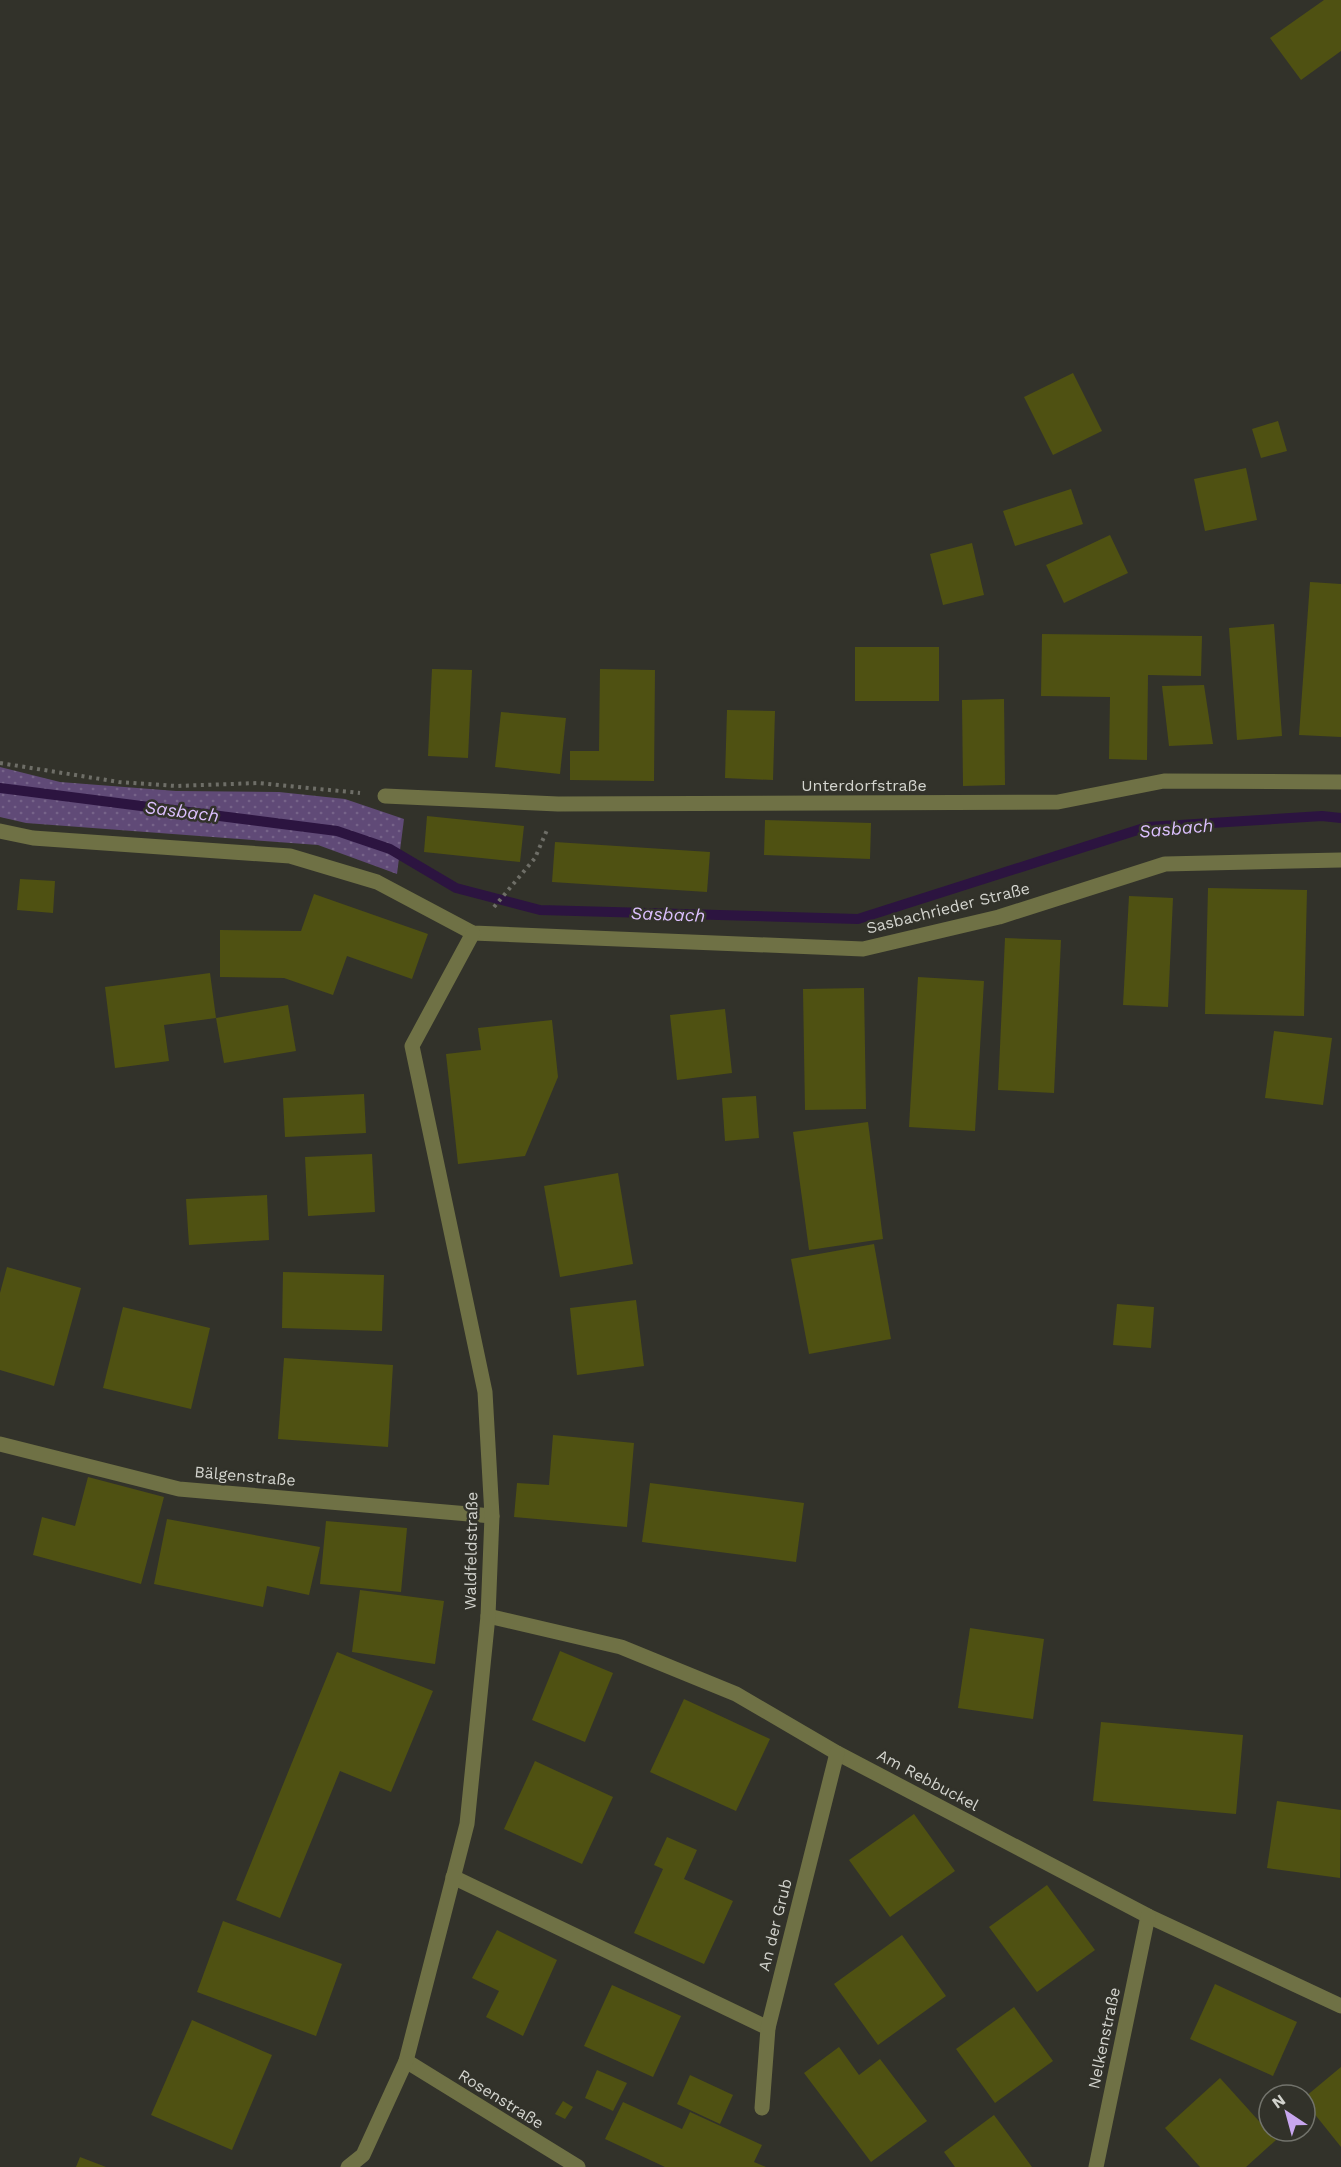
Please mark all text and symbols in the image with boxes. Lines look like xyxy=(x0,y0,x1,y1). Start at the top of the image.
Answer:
street label: Unterdorfstraße xyxy=(801,776,927,795)
water label: Sasbach xyxy=(144,796,220,826)
water label: Sasbach xyxy=(1138,814,1214,842)
street label: Sasbachrieder Straße xyxy=(864,878,1032,938)
water label: Sasbach xyxy=(630,902,706,926)
street label: Bälgenstraße xyxy=(194,1462,296,1490)
street label: Waldfeldstraße xyxy=(460,1492,482,1610)
street label: Am Rebbuckel xyxy=(874,1745,982,1815)
street label: An der Grub xyxy=(754,1877,796,1973)
street label: Nelkenstraße xyxy=(1084,1986,1124,2090)
street label: Rosenstraße xyxy=(455,2065,547,2133)
north arrow xyxy=(1257,2083,1317,2143)
text: N xyxy=(1268,2090,1289,2112)

